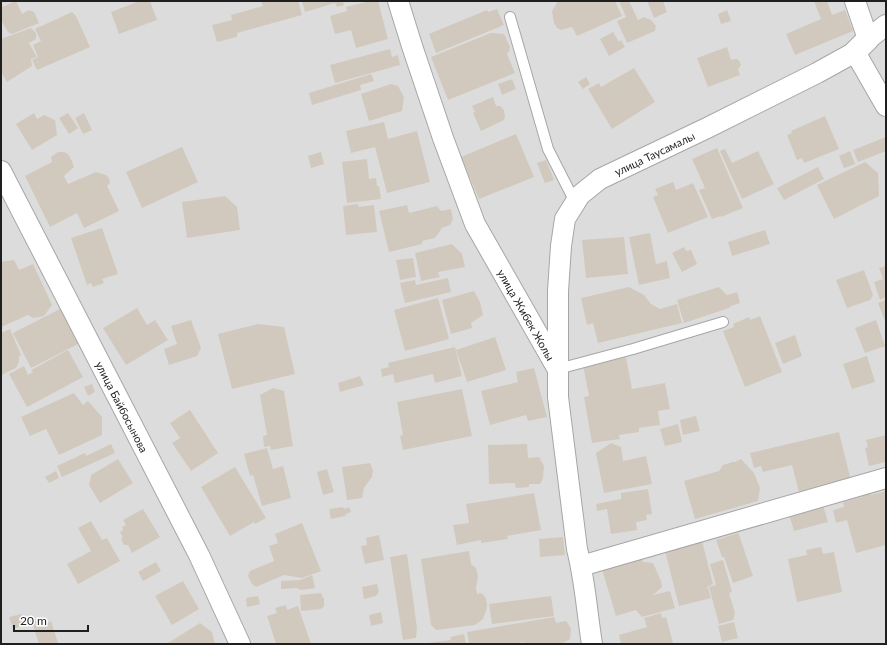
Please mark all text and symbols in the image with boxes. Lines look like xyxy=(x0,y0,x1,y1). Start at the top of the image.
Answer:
street label: улица Таусамалы xyxy=(612,128,697,178)
street label: улица Жибек Жолы xyxy=(495,267,558,362)
street label: улица Байбосынова xyxy=(94,359,151,454)
scale bar xyxy=(14,607,88,633)
text: 20 m xyxy=(20,613,47,628)

